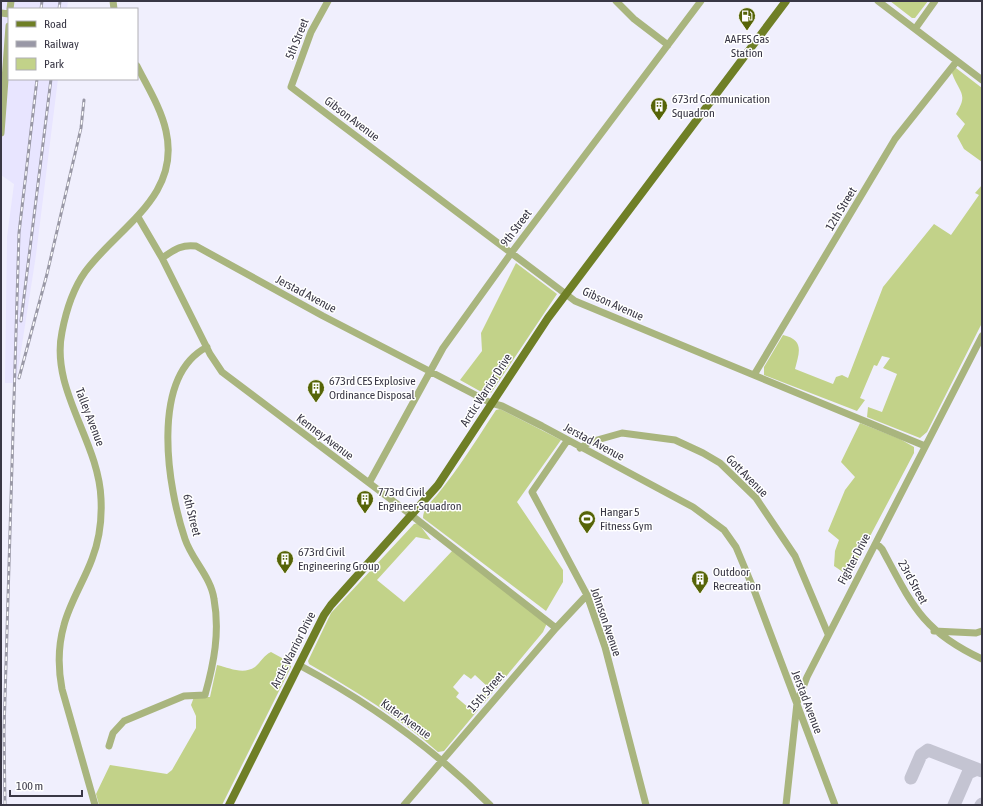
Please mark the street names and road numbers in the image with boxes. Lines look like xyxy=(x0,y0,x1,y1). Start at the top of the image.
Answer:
street label: 5th Street xyxy=(282,16,312,62)
street label: Gibson Avenue xyxy=(322,94,382,144)
street label: 12th Street xyxy=(823,184,860,233)
street label: 9th Street xyxy=(498,206,535,249)
street label: Jerstad Avenue xyxy=(273,272,339,316)
street label: Gibson Avenue xyxy=(580,284,646,324)
street label: Arctic Warrior Drive xyxy=(457,351,515,429)
street label: Talley Avenue xyxy=(72,386,108,448)
street label: Kenney Avenue xyxy=(294,411,356,463)
street label: Jerstad Avenue xyxy=(561,420,627,464)
street label: Gott Avenue xyxy=(723,452,771,500)
street label: 6th Street xyxy=(180,492,204,538)
street label: Fighter Drive xyxy=(835,531,873,587)
street label: 23rd Street xyxy=(895,557,931,607)
street label: Johnson Avenue xyxy=(588,586,624,658)
street label: Arctic Warrior Drive xyxy=(268,609,318,691)
street label: Jerstad Avenue xyxy=(789,668,825,736)
street label: 15th Street xyxy=(465,669,508,715)
street label: Kuter Avenue xyxy=(378,696,434,742)

